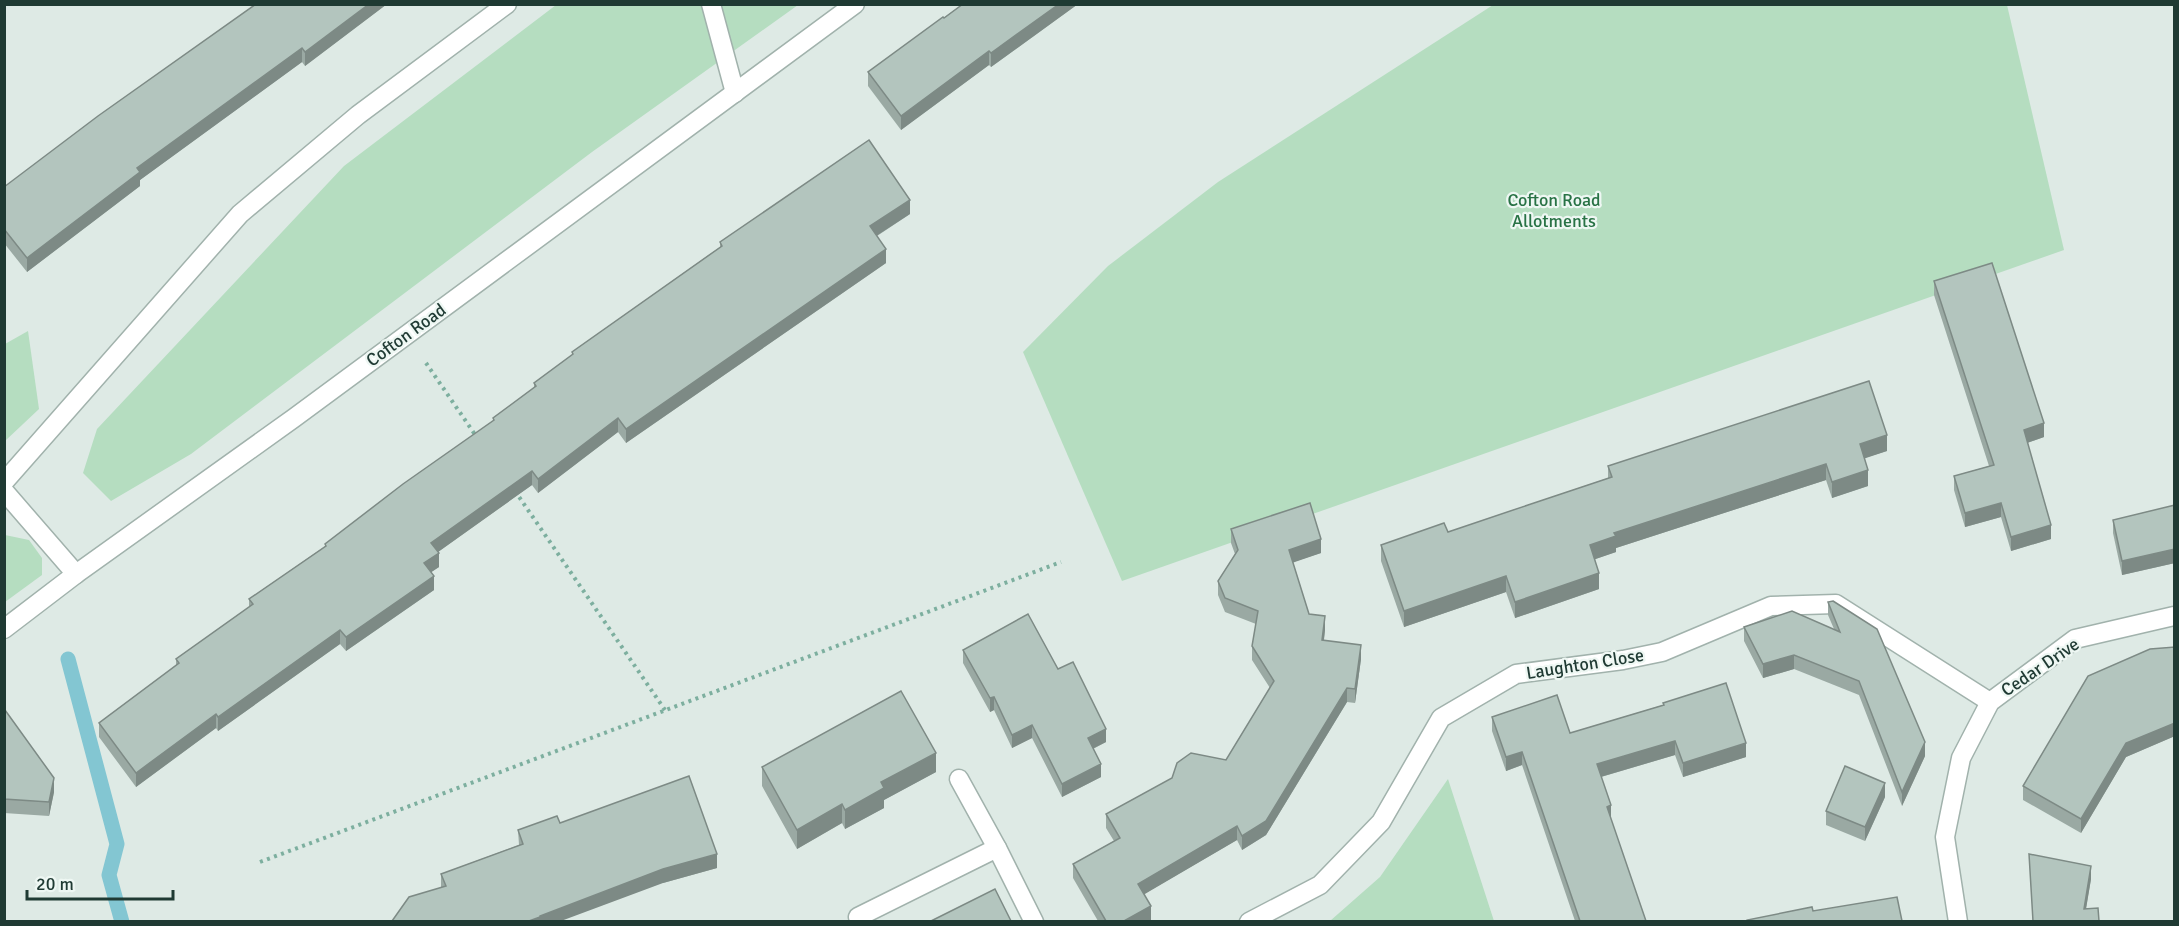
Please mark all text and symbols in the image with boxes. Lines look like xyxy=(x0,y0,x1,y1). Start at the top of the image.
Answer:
park label: Cofton Road Allotments xyxy=(1507,189,1601,232)
street label: Cofton Road xyxy=(362,299,450,371)
street label: Cedar Drive xyxy=(1997,633,2083,701)
street label: Laughton Close xyxy=(1525,644,1645,684)
scale bar xyxy=(27,863,172,901)
text: 20 m xyxy=(36,873,74,895)

